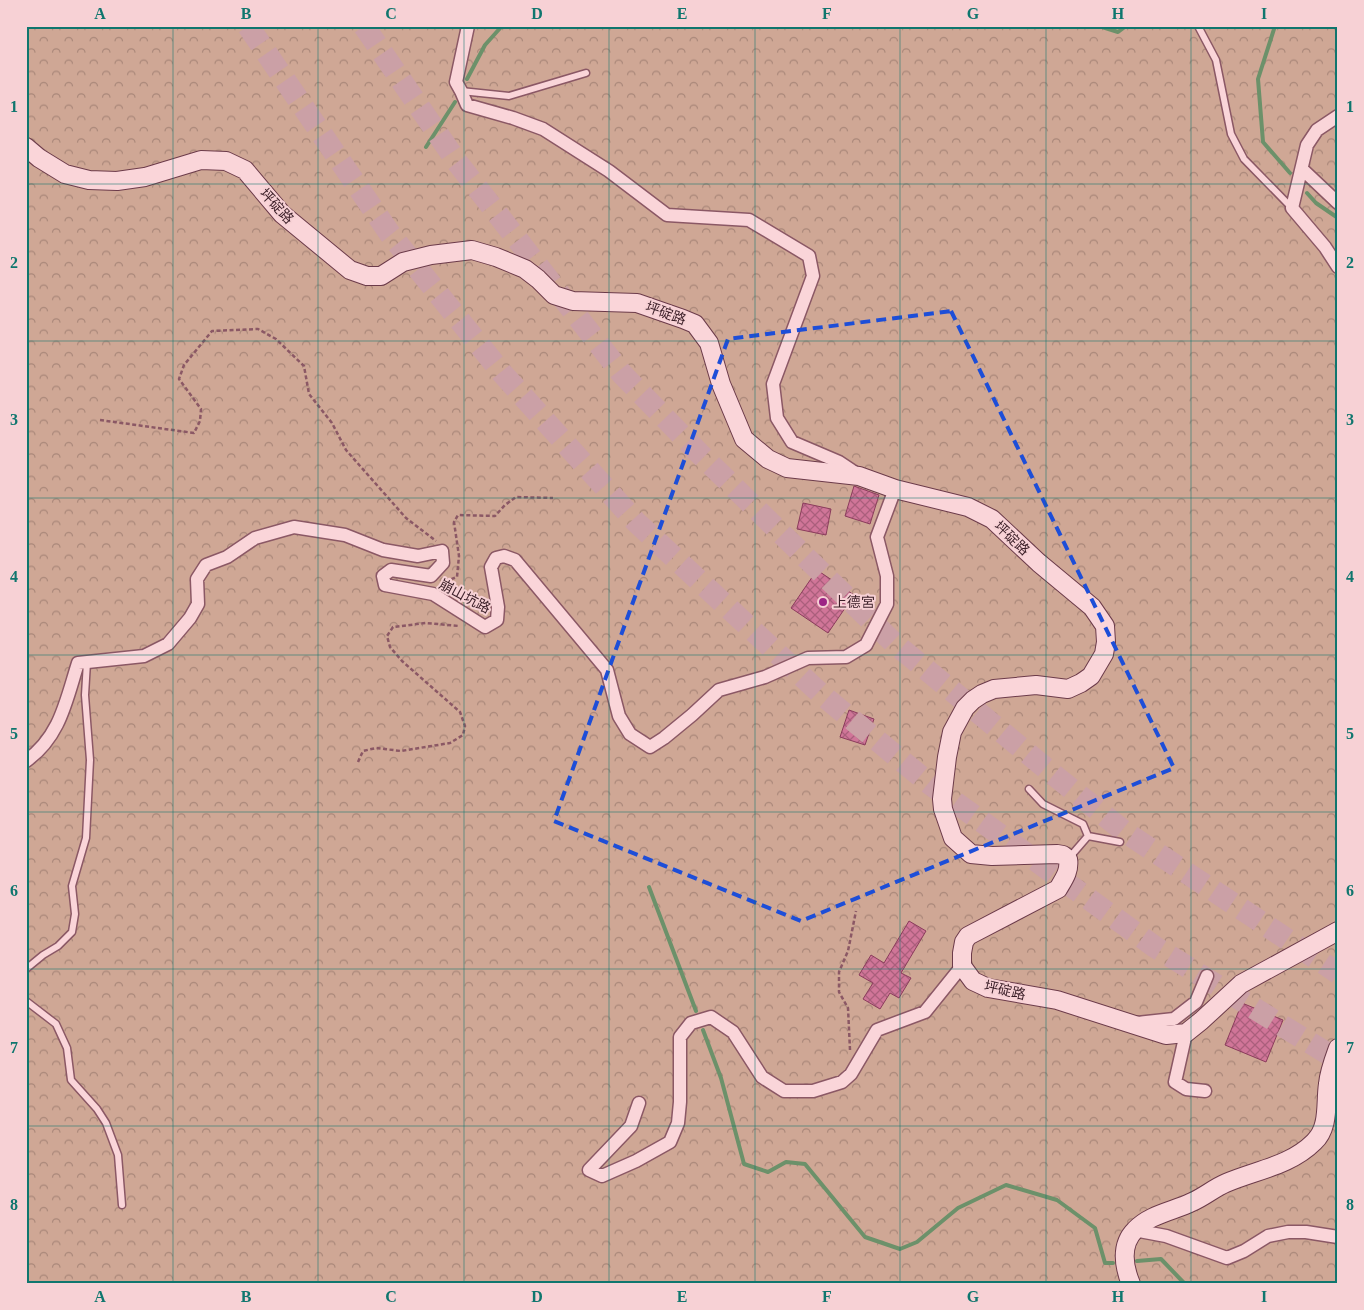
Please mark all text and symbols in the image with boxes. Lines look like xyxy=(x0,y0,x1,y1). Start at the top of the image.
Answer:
text: A xyxy=(94,5,106,22)
text: B xyxy=(241,5,252,22)
text: C xyxy=(385,5,397,22)
text: D xyxy=(531,5,543,22)
text: E xyxy=(677,5,687,22)
text: F xyxy=(822,5,832,22)
text: G xyxy=(967,5,980,22)
text: H xyxy=(1112,5,1125,22)
text: I xyxy=(1261,5,1267,22)
text: 1 xyxy=(10,98,18,115)
text: 1 xyxy=(1346,98,1354,115)
street label: 坪碇路 xyxy=(257,186,296,227)
text: 2 xyxy=(10,254,18,271)
text: 2 xyxy=(1346,254,1354,271)
street label: 坪碇路 xyxy=(644,299,688,328)
text: 3 xyxy=(10,411,18,428)
text: 3 xyxy=(1346,411,1354,428)
street label: 坪碇路 xyxy=(991,519,1032,558)
text: 4 xyxy=(10,568,18,585)
text: 4 xyxy=(1346,568,1354,585)
street label: 崩山坑路 xyxy=(437,576,493,616)
place label: 上德宮 xyxy=(833,594,875,610)
marker: 上德宮 xyxy=(817,596,829,608)
text: 5 xyxy=(10,725,18,742)
text: 5 xyxy=(1346,725,1354,742)
text: 6 xyxy=(10,882,18,899)
text: 6 xyxy=(1346,882,1354,899)
street label: 坪碇路 xyxy=(983,978,1027,1003)
text: 7 xyxy=(10,1039,18,1056)
text: 7 xyxy=(1346,1039,1354,1056)
text: 8 xyxy=(10,1196,18,1213)
text: 8 xyxy=(1346,1196,1354,1213)
text: A xyxy=(94,1288,106,1305)
text: B xyxy=(241,1288,252,1305)
text: C xyxy=(385,1288,397,1305)
text: D xyxy=(531,1288,543,1305)
text: E xyxy=(677,1288,687,1305)
text: F xyxy=(822,1288,832,1305)
text: G xyxy=(967,1288,980,1305)
text: H xyxy=(1112,1288,1125,1305)
text: I xyxy=(1261,1288,1267,1305)

